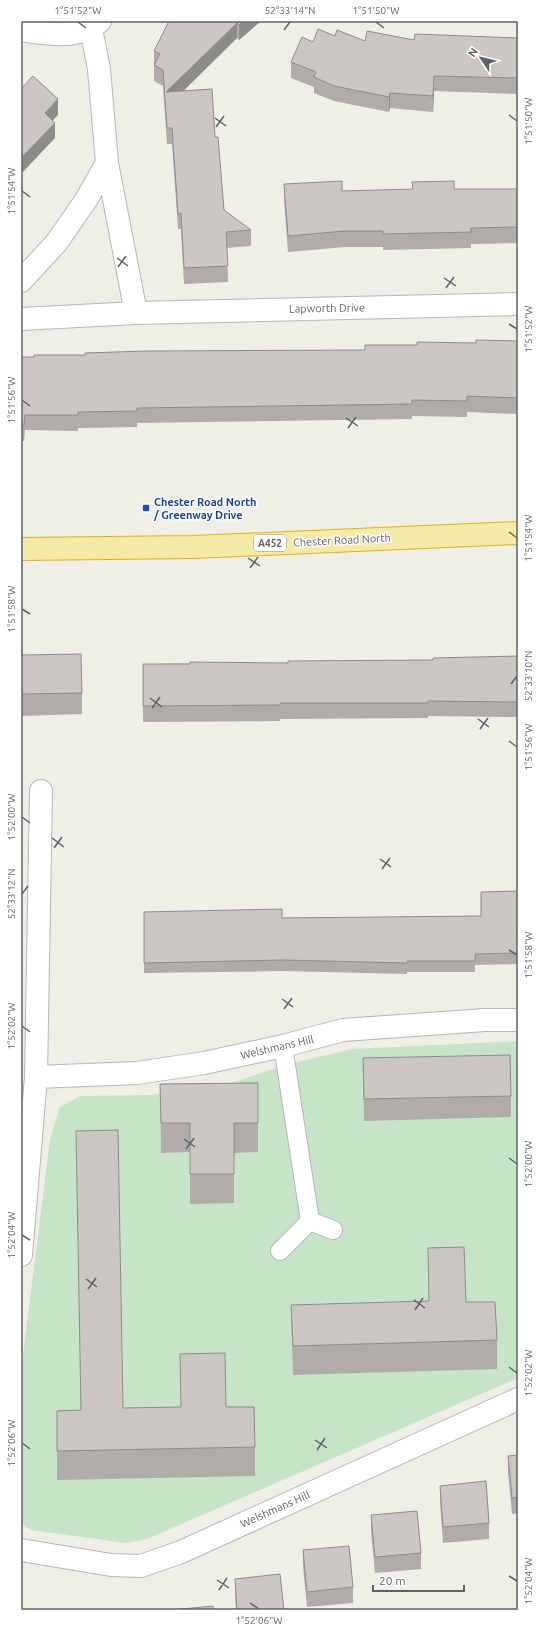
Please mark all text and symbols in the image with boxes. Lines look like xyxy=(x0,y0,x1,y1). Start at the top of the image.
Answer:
text: 1°51'52"W xyxy=(54,5,102,16)
text: 52°33'14"N xyxy=(265,5,315,16)
text: 1°51'50"W xyxy=(352,5,400,16)
north arrow xyxy=(461,38,501,78)
text: N xyxy=(466,45,480,59)
text: 1°51'50"W xyxy=(523,97,534,145)
text: 1°51'54"W xyxy=(6,167,17,215)
street label: Lapworth Drive xyxy=(289,301,365,315)
text: 1°51'52"W xyxy=(523,305,534,353)
text: 1°51'56"W xyxy=(6,376,17,424)
place label: Chester Road North / Greenway Drive xyxy=(153,496,256,521)
marker: Chester Road North / Greenway Drive xyxy=(141,503,151,513)
text: 1°51'54"W xyxy=(523,514,534,562)
street label: Chester Road North xyxy=(293,531,391,549)
road number: A452 xyxy=(254,535,286,551)
text: 1°51'58"W xyxy=(6,585,17,633)
text: 52°33'10"N xyxy=(523,651,534,701)
text: 1°51'56"W xyxy=(523,723,534,771)
text: 1°52'00"W xyxy=(6,793,17,841)
text: 52°33'12"N xyxy=(6,869,17,919)
text: 1°51'58"W xyxy=(523,931,534,979)
text: 1°52'02"W xyxy=(6,1002,17,1050)
street label: Welshmans Hill xyxy=(239,1033,315,1061)
text: 1°52'00"W xyxy=(523,1140,534,1188)
text: 1°52'04"W xyxy=(6,1211,17,1259)
text: 1°52'02"W xyxy=(523,1349,534,1397)
text: 1°52'06"W xyxy=(6,1419,17,1467)
street label: Welshmans Hill xyxy=(238,1488,312,1530)
text: 1°52'04"W xyxy=(523,1557,534,1605)
scale bar xyxy=(373,1567,464,1593)
text: 20 m xyxy=(379,1574,406,1587)
text: 1°52'06"W xyxy=(235,1615,283,1626)

